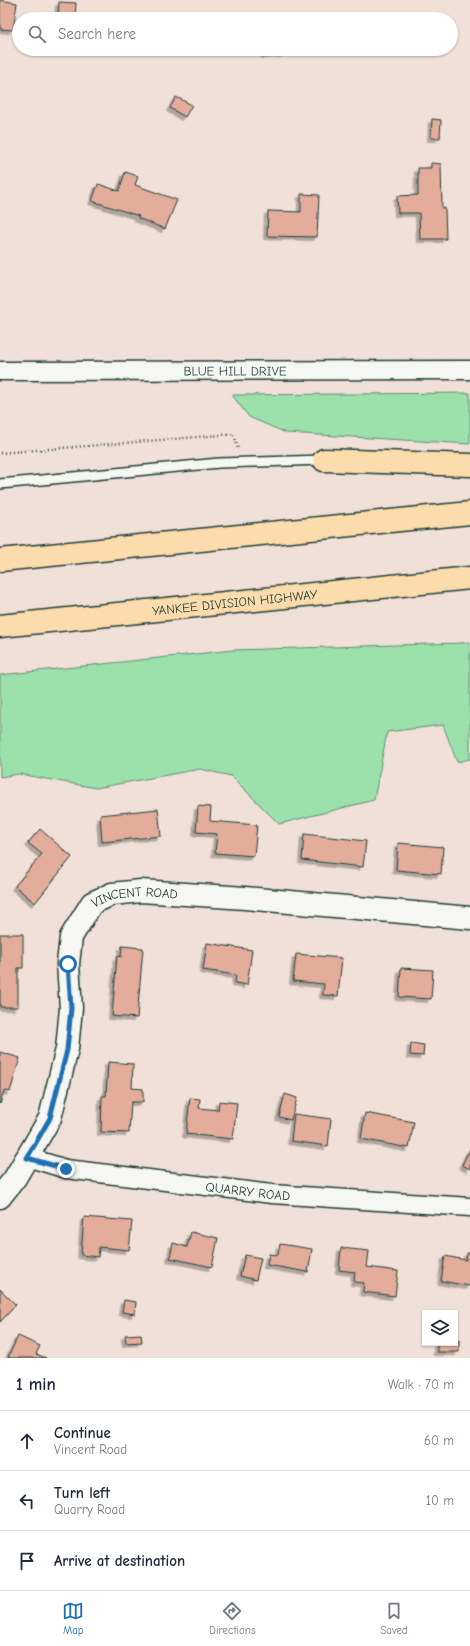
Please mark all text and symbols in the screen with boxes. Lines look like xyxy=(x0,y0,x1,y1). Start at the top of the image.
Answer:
search box xyxy=(12,12,458,56)
icon: search xyxy=(26,23,48,45)
text: Search here xyxy=(58,25,136,43)
street label: BLUE HILL DRIVE xyxy=(183,363,287,378)
street label: YANKEE DIVISION HIGHWAY xyxy=(151,586,318,618)
street label: VINCENT ROAD xyxy=(89,883,178,910)
route start xyxy=(59,955,77,973)
route end xyxy=(57,1160,75,1178)
street label: QUARRY ROAD xyxy=(205,1179,291,1203)
map controls xyxy=(422,1310,458,1346)
button: layers xyxy=(422,1310,458,1346)
text: 1 min xyxy=(16,1375,56,1394)
text: Walk · 70 m xyxy=(388,1377,454,1392)
text: Continue xyxy=(54,1424,111,1442)
icon: ahead xyxy=(16,1430,38,1452)
text: 60 m xyxy=(424,1433,454,1448)
text: Vincent Road xyxy=(54,1442,127,1457)
text: Turn left xyxy=(54,1484,110,1502)
icon: left xyxy=(16,1490,38,1512)
text: 10 m xyxy=(426,1493,454,1508)
text: Quarry Road xyxy=(54,1502,125,1517)
icon: arrive xyxy=(16,1550,38,1572)
text: Arrive at destination xyxy=(54,1552,185,1570)
tab: Map xyxy=(62,1600,84,1637)
tab: Directions xyxy=(209,1600,256,1637)
tab: Saved xyxy=(380,1600,408,1637)

